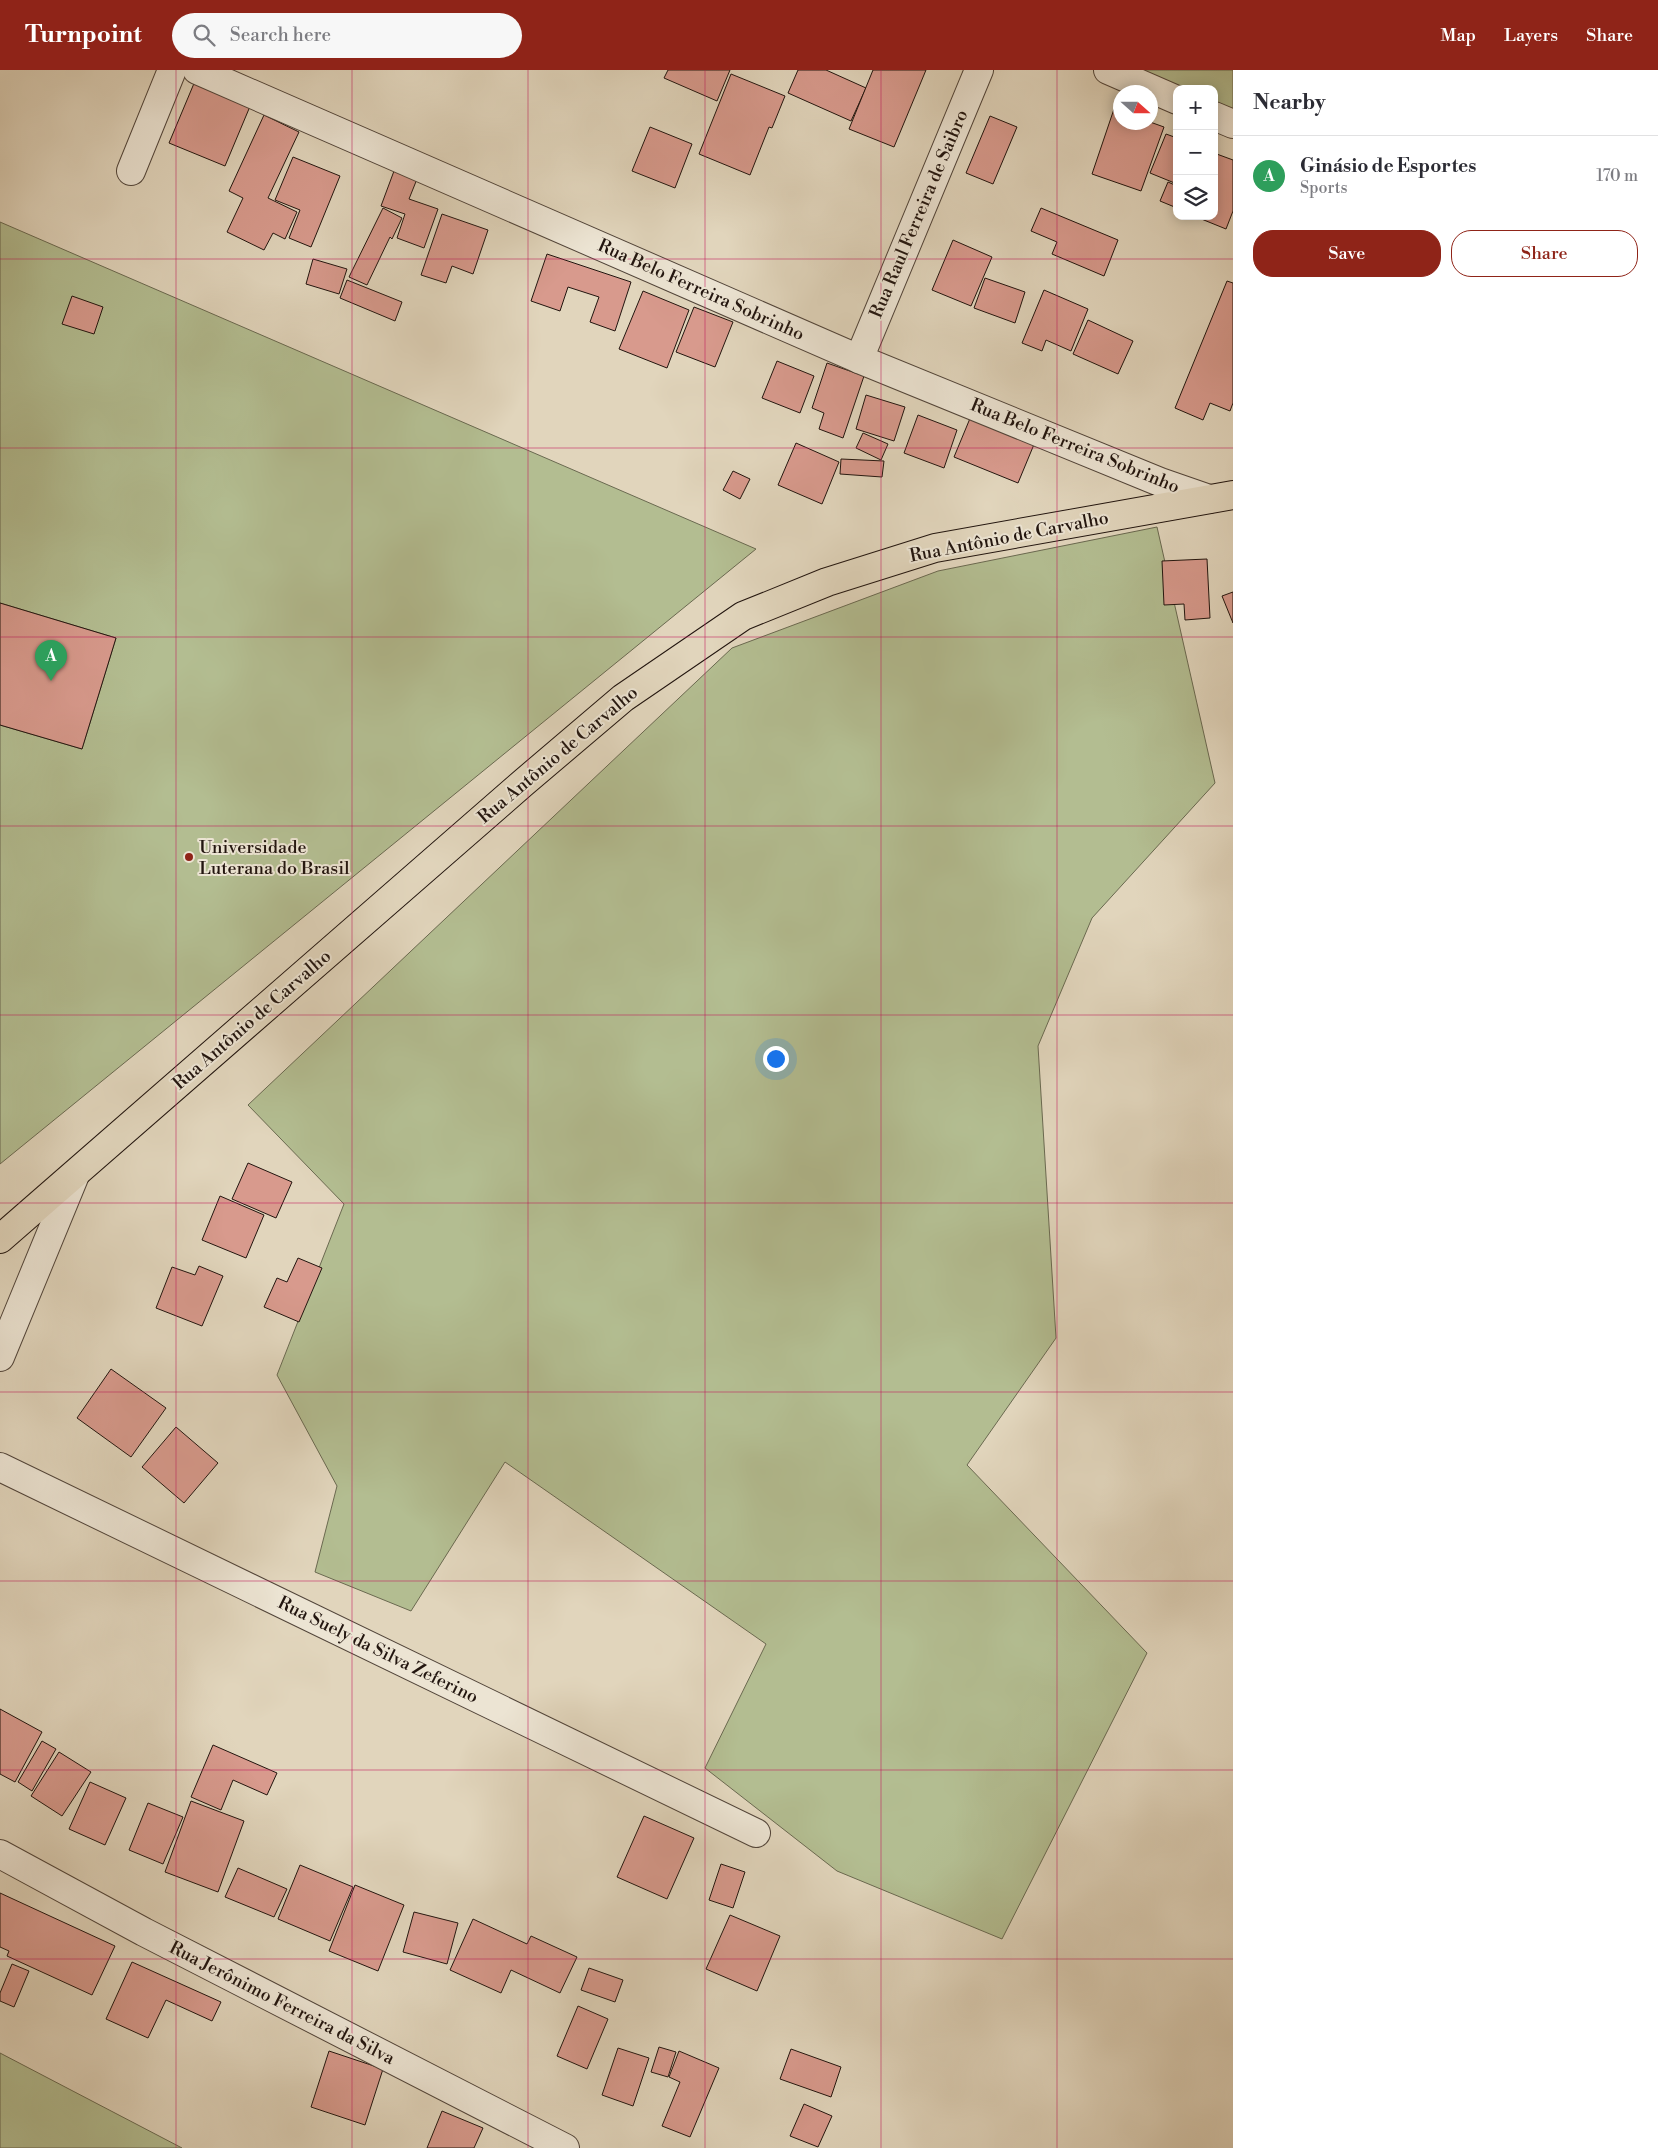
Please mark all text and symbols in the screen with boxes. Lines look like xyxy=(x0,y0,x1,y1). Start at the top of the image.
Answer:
search box xyxy=(172,13,522,58)
text: Turnpoint xyxy=(25,20,142,50)
icon: search xyxy=(190,21,218,49)
text: Search here xyxy=(230,23,331,47)
text: Map xyxy=(1441,24,1476,47)
text: Layers xyxy=(1504,24,1558,47)
text: Share xyxy=(1586,24,1633,47)
north arrow xyxy=(1113,85,1158,130)
map controls xyxy=(1173,85,1218,220)
button: + xyxy=(1173,85,1218,130)
text: Nearby xyxy=(1253,90,1326,116)
street label: Rua Raul Ferreira de Saibro xyxy=(865,106,973,322)
button: − xyxy=(1173,130,1218,175)
text: Ginásio de Esportes xyxy=(1300,154,1476,178)
text: A xyxy=(1263,166,1275,186)
text: 170 m xyxy=(1596,166,1638,186)
button: layers xyxy=(1173,175,1218,220)
text: Sports xyxy=(1300,178,1347,198)
button: Save xyxy=(1253,230,1441,277)
button: Share xyxy=(1451,230,1638,277)
street label: Rua Belo Ferreira Sobrinho xyxy=(594,234,808,346)
street label: Rua Belo Ferreira Sobrinho xyxy=(967,393,1183,499)
street label: Rua Antônio de Carvalho xyxy=(907,506,1111,568)
pin: A xyxy=(35,640,67,681)
street label: Rua Antônio de Carvalho xyxy=(473,681,643,829)
place label: Universidade Luterana do Brasil xyxy=(199,836,350,880)
marker: Universidade Luterana do Brasil xyxy=(183,851,195,863)
street label: Rua Antônio de Carvalho xyxy=(168,945,336,1095)
your location xyxy=(763,1046,789,1072)
street label: Rua Suely da Silva Zeferino xyxy=(274,1591,482,1709)
street label: Rua Jerônimo Ferreira da Silva xyxy=(165,1936,399,2070)

